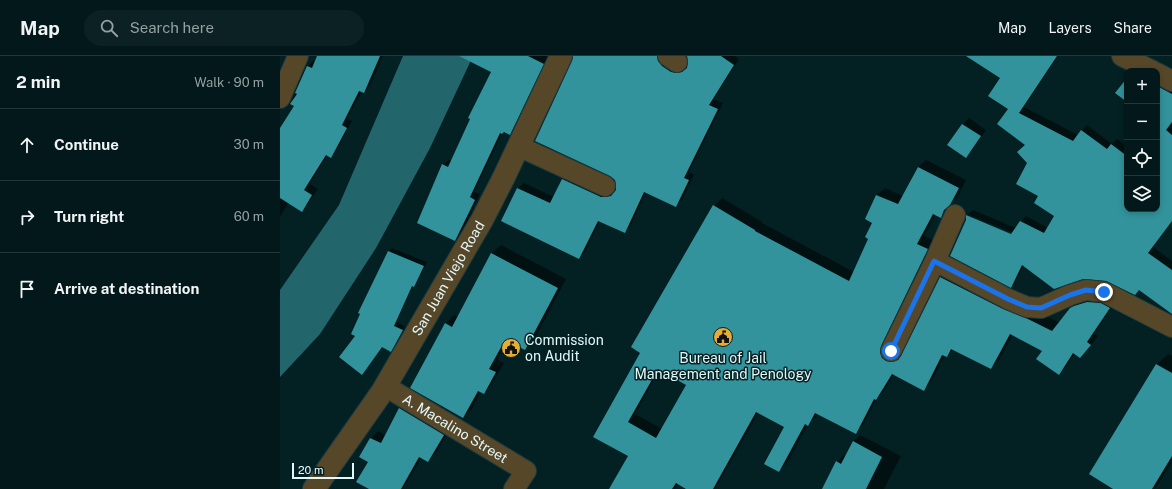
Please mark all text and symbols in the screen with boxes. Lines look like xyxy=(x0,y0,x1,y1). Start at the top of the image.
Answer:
search box xyxy=(84,10,364,46)
text: Map xyxy=(20,17,60,39)
icon: search xyxy=(98,17,120,39)
text: Search here xyxy=(130,19,214,36)
text: Map xyxy=(998,20,1026,36)
text: Layers xyxy=(1048,20,1092,36)
text: Share xyxy=(1114,20,1152,36)
map controls xyxy=(1124,68,1160,212)
button: + xyxy=(1124,68,1160,104)
text: 2 min xyxy=(16,72,61,92)
text: Walk · 90 m xyxy=(194,75,264,90)
button: − xyxy=(1124,104,1160,140)
icon: ahead xyxy=(16,134,38,156)
text: Continue xyxy=(54,136,119,153)
text: 30 m xyxy=(234,137,264,152)
button: locate xyxy=(1124,140,1160,176)
button: layers xyxy=(1124,176,1160,212)
icon: right xyxy=(16,206,38,228)
text: Turn right xyxy=(54,208,124,225)
text: 60 m xyxy=(234,209,264,224)
street label: San Juan Viejo Road xyxy=(409,218,488,339)
icon: arrive xyxy=(16,278,38,300)
text: Arrive at destination xyxy=(54,280,199,297)
route end xyxy=(1095,283,1113,301)
public building icon: Bureau of Jail Management and Penology xyxy=(712,326,734,348)
place label: Commission on Audit xyxy=(525,332,604,364)
public building icon: Commission on Audit xyxy=(500,337,522,359)
route start xyxy=(882,342,900,360)
place label: Bureau of Jail Management and Penology xyxy=(634,350,812,382)
street label: A. Macalino Street xyxy=(400,391,511,466)
scale bar xyxy=(292,461,354,480)
text: 20 m xyxy=(298,464,323,476)

